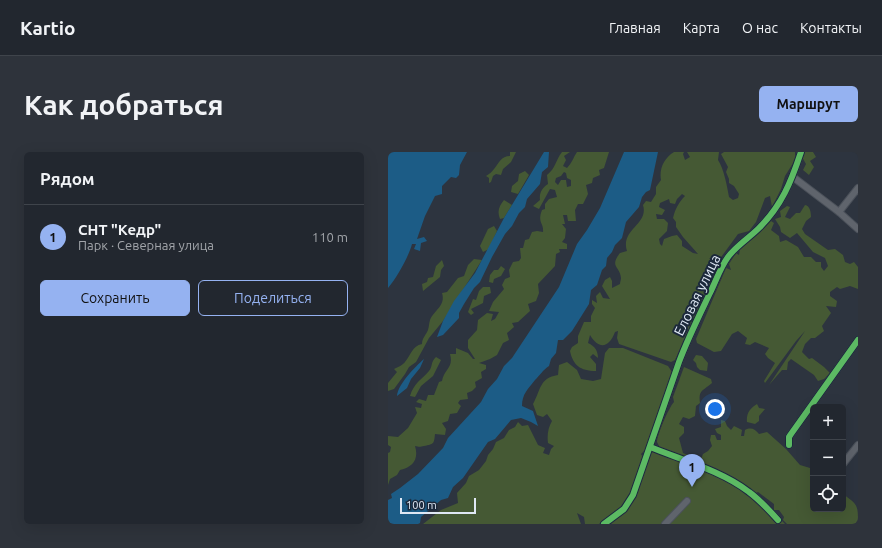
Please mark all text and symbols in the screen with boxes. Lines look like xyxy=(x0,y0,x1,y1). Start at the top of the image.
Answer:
text: Kartio xyxy=(20,17,76,39)
text: Главная xyxy=(609,20,661,36)
text: Карта xyxy=(683,20,720,36)
text: О нас xyxy=(742,20,778,36)
text: Контакты xyxy=(800,20,862,36)
button: Маршрут xyxy=(759,86,858,122)
text: Как добраться xyxy=(24,89,223,120)
text: Рядом xyxy=(40,169,95,188)
text: СНТ "Кедр" xyxy=(78,221,161,238)
text: 1 xyxy=(49,230,57,244)
text: 110 m xyxy=(312,230,348,244)
text: Парк · Северная улица xyxy=(78,238,214,252)
street label: Еловая улица xyxy=(670,252,724,338)
button: Сохранить xyxy=(40,280,190,316)
button: Поделиться xyxy=(198,280,348,316)
your location xyxy=(705,399,725,419)
map controls xyxy=(810,404,846,512)
button: + xyxy=(810,404,846,440)
button: − xyxy=(810,440,846,476)
pin: 1 xyxy=(679,454,705,487)
button: locate xyxy=(810,476,846,512)
scale bar xyxy=(400,496,476,515)
text: 100 m xyxy=(406,499,437,511)

